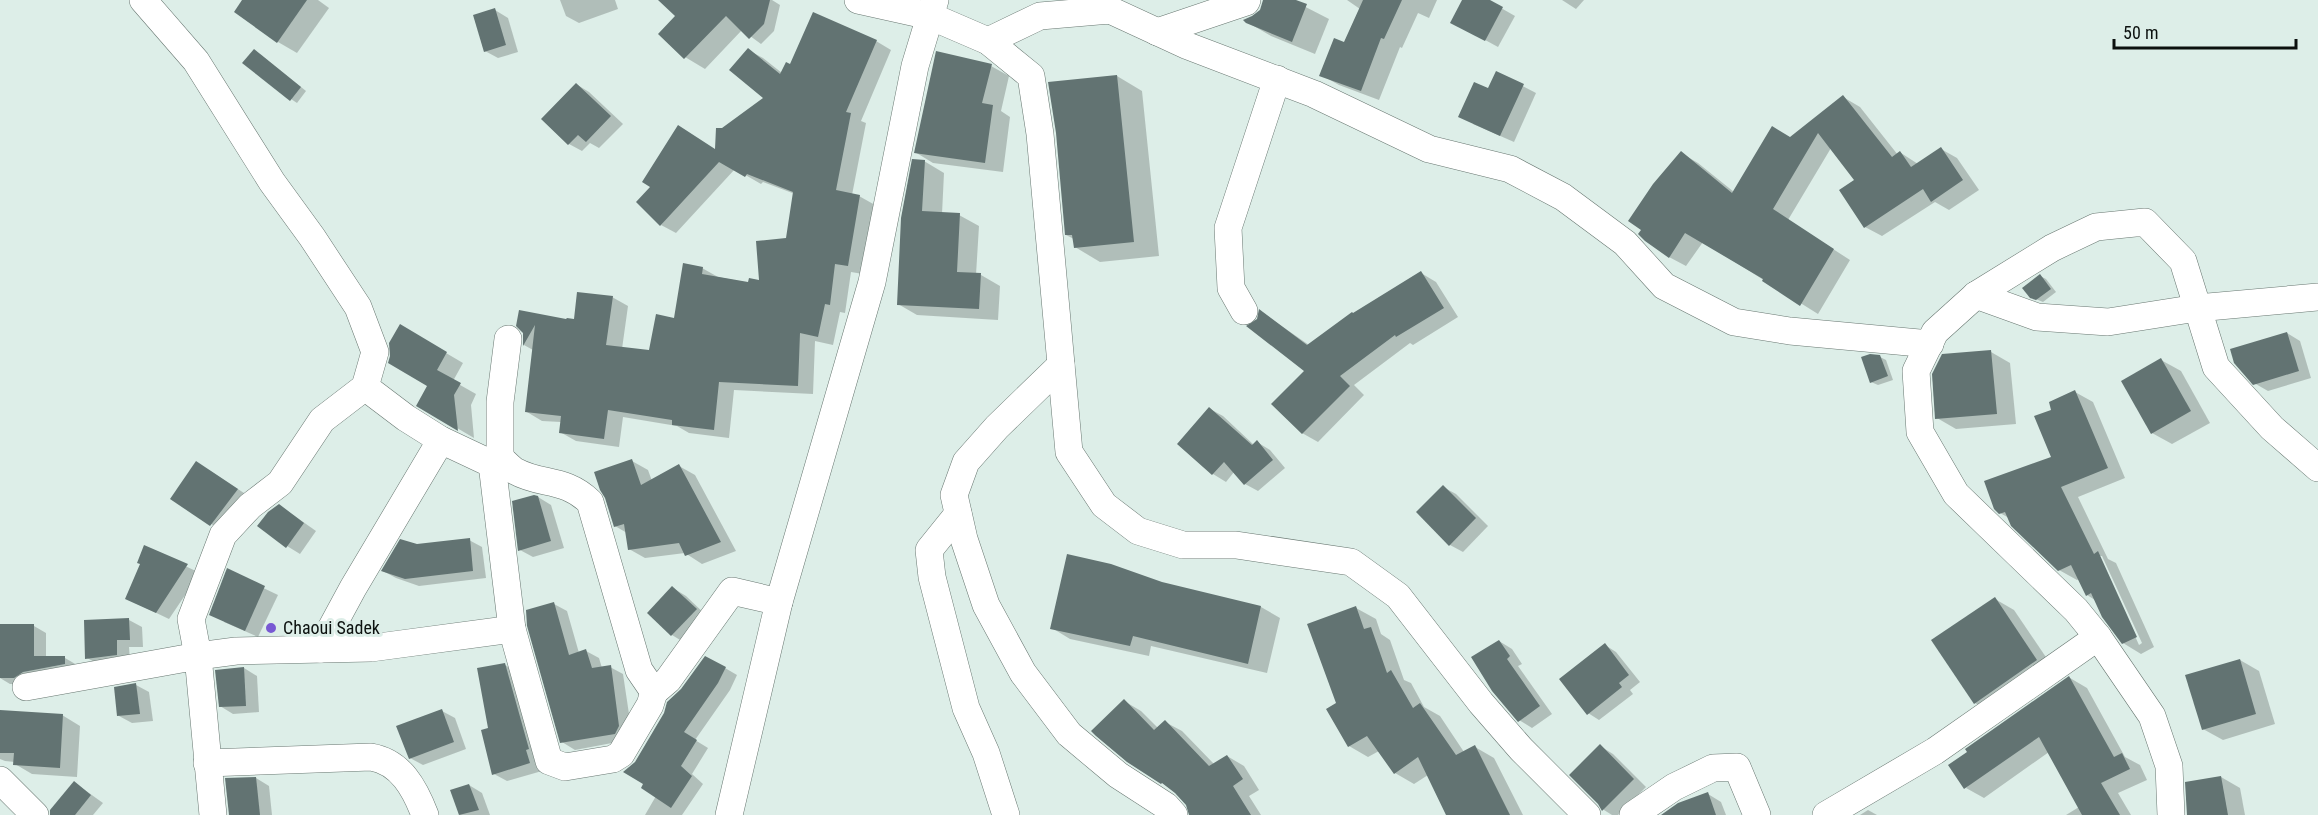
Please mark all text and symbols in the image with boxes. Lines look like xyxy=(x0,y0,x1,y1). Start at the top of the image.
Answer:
scale bar xyxy=(2114,12,2296,50)
text: 50 m xyxy=(2123,22,2158,43)
place label: Chaoui Sadek xyxy=(283,617,380,638)
marker: Chaoui Sadek xyxy=(264,621,278,635)

